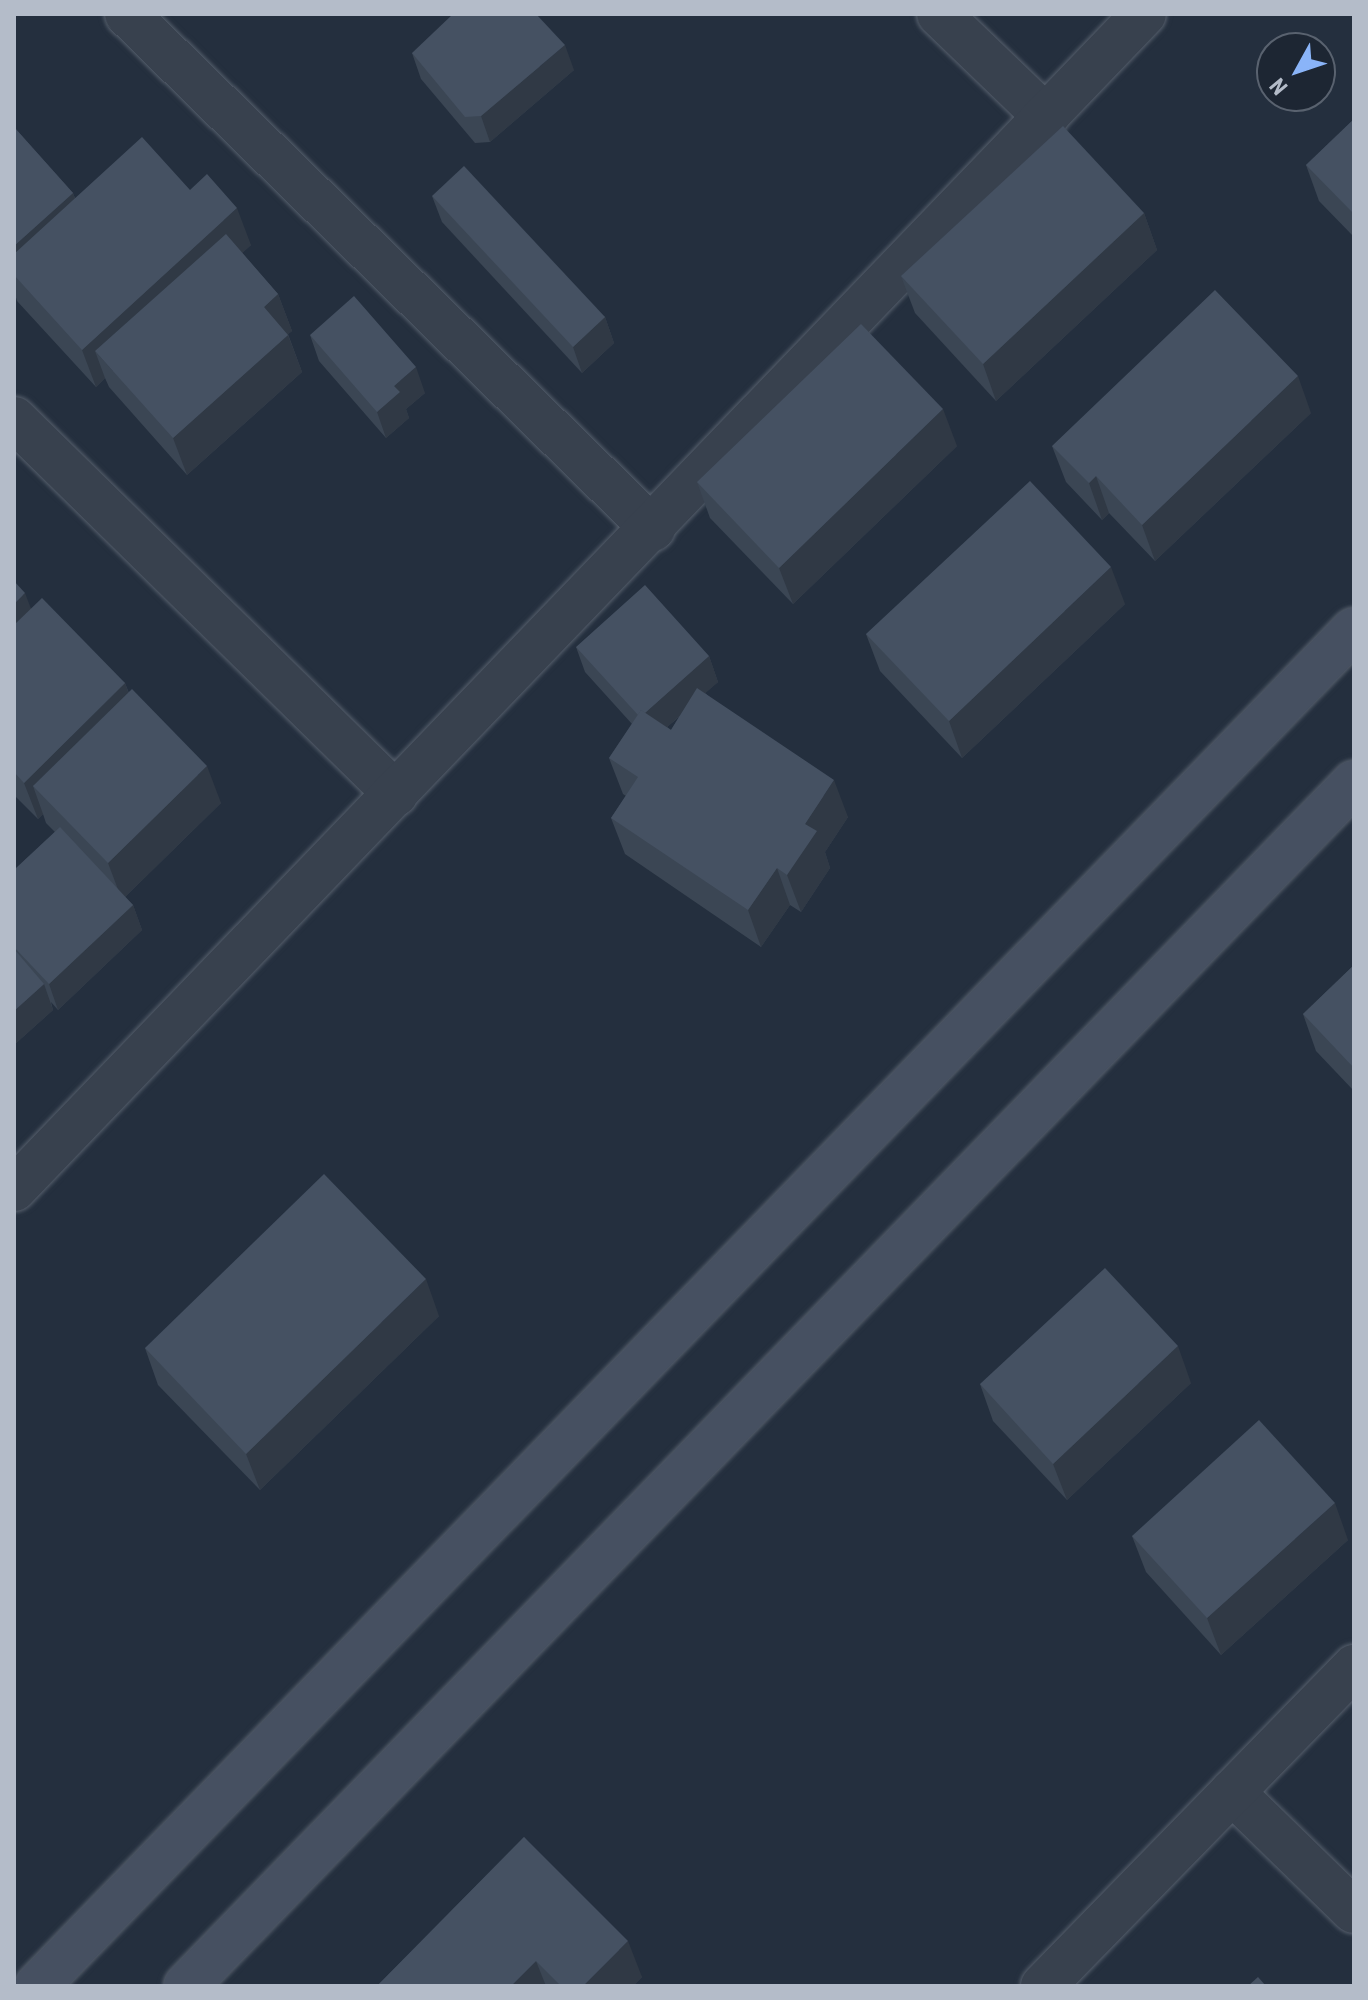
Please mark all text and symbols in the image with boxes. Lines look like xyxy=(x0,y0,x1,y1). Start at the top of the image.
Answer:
north arrow xyxy=(1256,32,1336,112)
text: N xyxy=(1265,73,1293,100)

